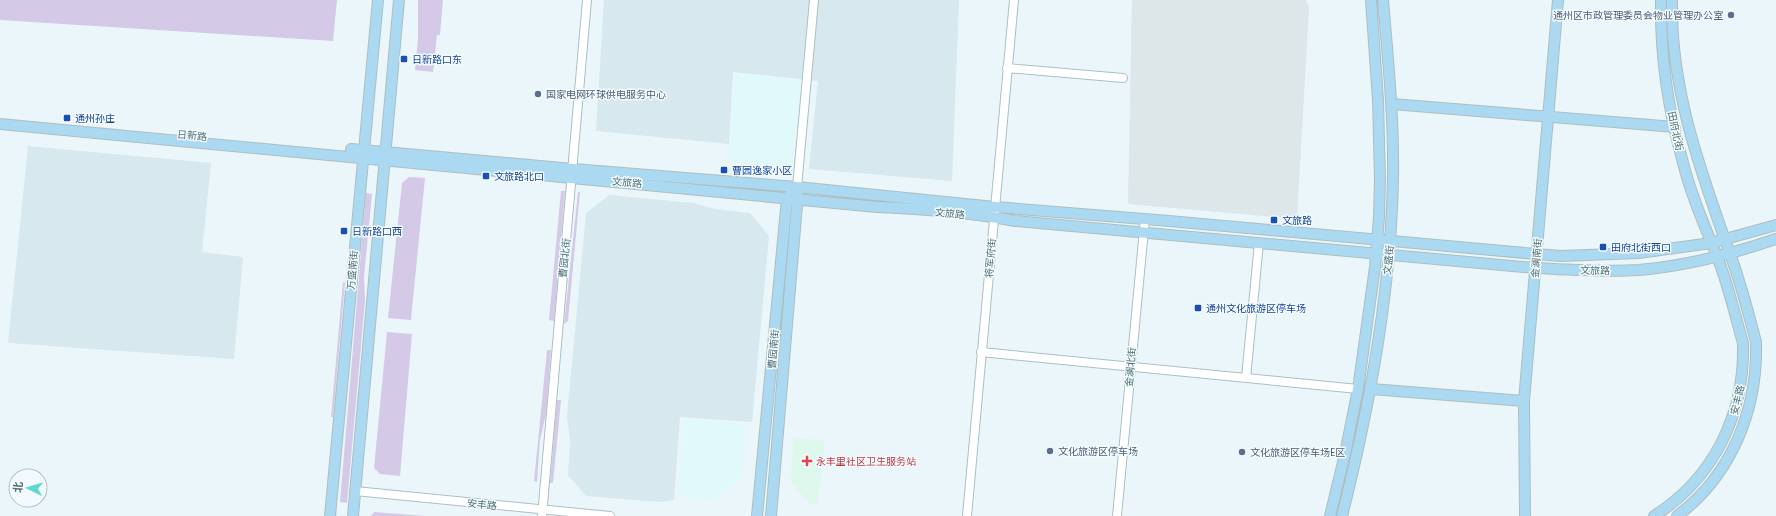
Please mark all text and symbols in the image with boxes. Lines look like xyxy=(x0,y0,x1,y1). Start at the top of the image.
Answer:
place label: 通州区市政管理委员会物业管理办公室 xyxy=(1553,10,1723,22)
marker: 通州区市政管理委员会物业管理办公室 xyxy=(1726,10,1736,20)
marker: 日新路口东 xyxy=(399,54,409,64)
place label: 日新路口东 xyxy=(412,54,462,66)
marker: 国家电网环球供电服务中心 xyxy=(533,89,543,99)
place label: 国家电网环球供电服务中心 xyxy=(546,89,666,101)
street label: 田府北街 xyxy=(1665,110,1685,152)
marker: 通州孙庄 xyxy=(62,113,72,123)
place label: 通州孙庄 xyxy=(75,113,115,125)
street label: 日新路 xyxy=(176,129,207,143)
marker: 曹园逸家小区 xyxy=(719,165,729,175)
place label: 曹园逸家小区 xyxy=(732,165,792,177)
marker: 文旅路北口 xyxy=(481,171,491,181)
place label: 文旅路北口 xyxy=(494,171,544,183)
street label: 文旅路 xyxy=(611,176,642,190)
street label: 文旅路 xyxy=(934,206,965,222)
marker: 文旅路 xyxy=(1269,215,1279,225)
place label: 文旅路 xyxy=(1282,215,1312,227)
marker: 日新路口西 xyxy=(339,226,349,236)
place label: 日新路口西 xyxy=(352,226,402,238)
street label: 曹园北街 xyxy=(557,238,573,279)
street label: 将军府街 xyxy=(983,238,999,279)
street label: 金澜南街 xyxy=(1529,238,1545,279)
marker: 田府北街西口 xyxy=(1598,242,1608,252)
place label: 田府北街西口 xyxy=(1611,242,1671,254)
street label: 文盛街 xyxy=(1381,245,1397,276)
street label: 万盛南街 xyxy=(345,250,361,291)
street label: 文旅路 xyxy=(1580,265,1610,277)
marker: 通州文化旅游区停车场 xyxy=(1193,303,1203,313)
place label: 通州文化旅游区停车场 xyxy=(1206,303,1306,315)
street label: 曹园南街 xyxy=(766,329,782,370)
street label: 金澜北街 xyxy=(1123,347,1139,388)
street label: 安丰路 xyxy=(1729,384,1747,416)
marker: 文化旅游区停车场 xyxy=(1045,446,1055,456)
place label: 文化旅游区停车场 xyxy=(1058,446,1138,458)
marker: 文化旅游区停车场E区 xyxy=(1237,447,1247,457)
place label: 文化旅游区停车场E区 xyxy=(1250,447,1345,459)
marker: 永丰里社区卫生服务站 xyxy=(801,455,813,467)
place label: 永丰里社区卫生服务站 xyxy=(816,456,916,468)
north arrow xyxy=(8,468,48,508)
text: 北 xyxy=(12,481,25,493)
street label: 安丰路 xyxy=(466,497,497,513)

